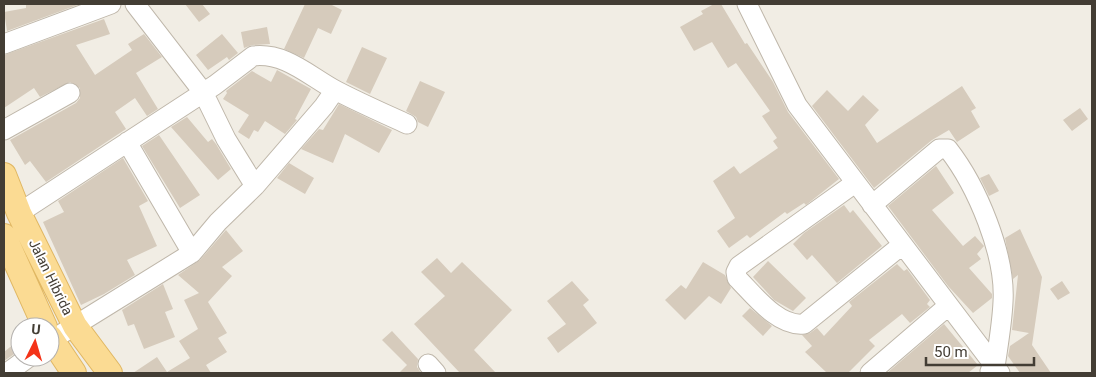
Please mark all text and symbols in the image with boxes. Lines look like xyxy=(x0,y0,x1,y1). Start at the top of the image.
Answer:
street label: Jalan Hibrida xyxy=(26,236,76,318)
north arrow xyxy=(10,317,60,367)
text: U xyxy=(31,321,41,337)
scale bar xyxy=(926,334,1034,366)
text: 50 m xyxy=(934,343,968,361)

